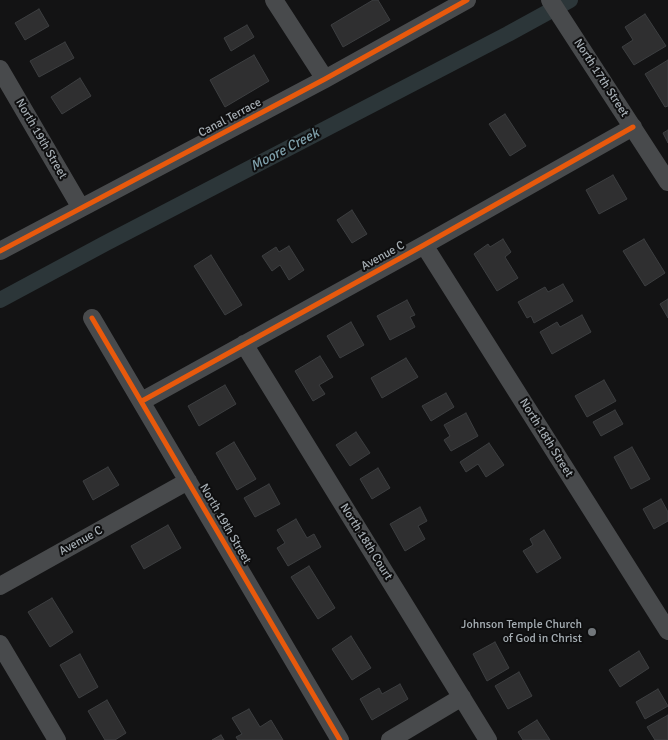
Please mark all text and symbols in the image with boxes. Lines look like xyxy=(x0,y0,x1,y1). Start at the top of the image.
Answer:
street label: North 17th Street xyxy=(570,36,632,120)
street label: Canal Terrace xyxy=(196,95,264,141)
street label: North 19th Street xyxy=(12,96,70,182)
water label: Moore Creek xyxy=(248,125,322,175)
street label: Avenue C xyxy=(359,238,407,274)
street label: North 18th Street xyxy=(516,396,576,480)
street label: North 19th Street xyxy=(196,481,254,567)
street label: North 18th Court xyxy=(337,501,395,583)
street label: Avenue C xyxy=(57,523,105,559)
place label: Johnson Temple Church of God in Christ xyxy=(461,618,582,646)
marker: Johnson Temple Church of God in Christ xyxy=(586,626,598,638)

